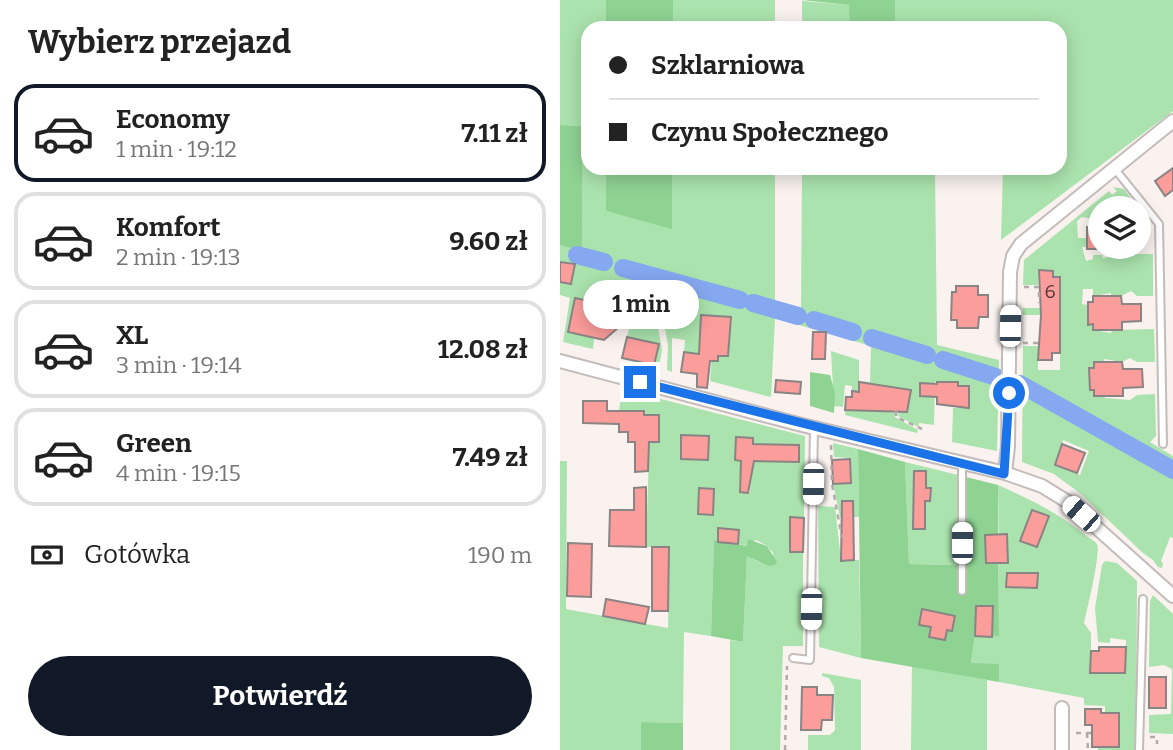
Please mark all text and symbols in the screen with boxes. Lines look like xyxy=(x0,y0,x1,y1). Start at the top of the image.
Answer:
text: Wybierz przejazd xyxy=(28,23,291,61)
text: Szklarniowa xyxy=(651,50,805,81)
icon: car xyxy=(32,102,95,165)
text: Economy xyxy=(116,104,230,135)
text: Czynu Społecznego xyxy=(651,117,889,148)
text: 7.11 zł xyxy=(461,118,528,149)
text: 1 min · 19:12 xyxy=(116,135,237,163)
map controls xyxy=(1088,196,1151,259)
button: layers xyxy=(1088,196,1151,259)
icon: car xyxy=(32,210,95,273)
text: Komfort xyxy=(116,212,221,243)
text: 9.60 zł xyxy=(449,226,528,257)
text: 2 min · 19:13 xyxy=(116,243,241,271)
callout: 1 min xyxy=(582,280,698,330)
house number: 6 xyxy=(1044,280,1056,303)
text: 1 min xyxy=(612,290,670,318)
car xyxy=(1000,305,1021,347)
icon: car xyxy=(32,318,95,381)
text: XL xyxy=(116,320,148,351)
text: 12.08 zł xyxy=(438,334,528,365)
text: 3 min · 19:14 xyxy=(116,351,242,379)
route end xyxy=(624,366,656,398)
route start xyxy=(993,377,1025,409)
icon: car xyxy=(32,426,95,489)
text: Green xyxy=(116,428,192,459)
text: 7.49 zł xyxy=(452,442,528,473)
text: 4 min · 19:15 xyxy=(116,459,241,487)
car xyxy=(803,463,824,505)
car xyxy=(1059,492,1104,536)
car xyxy=(952,522,973,564)
icon: cash xyxy=(28,536,66,574)
text: Gotówka xyxy=(84,539,190,570)
text: 190 m xyxy=(468,541,532,569)
car xyxy=(801,588,822,630)
button: Potwierdź xyxy=(28,656,532,736)

